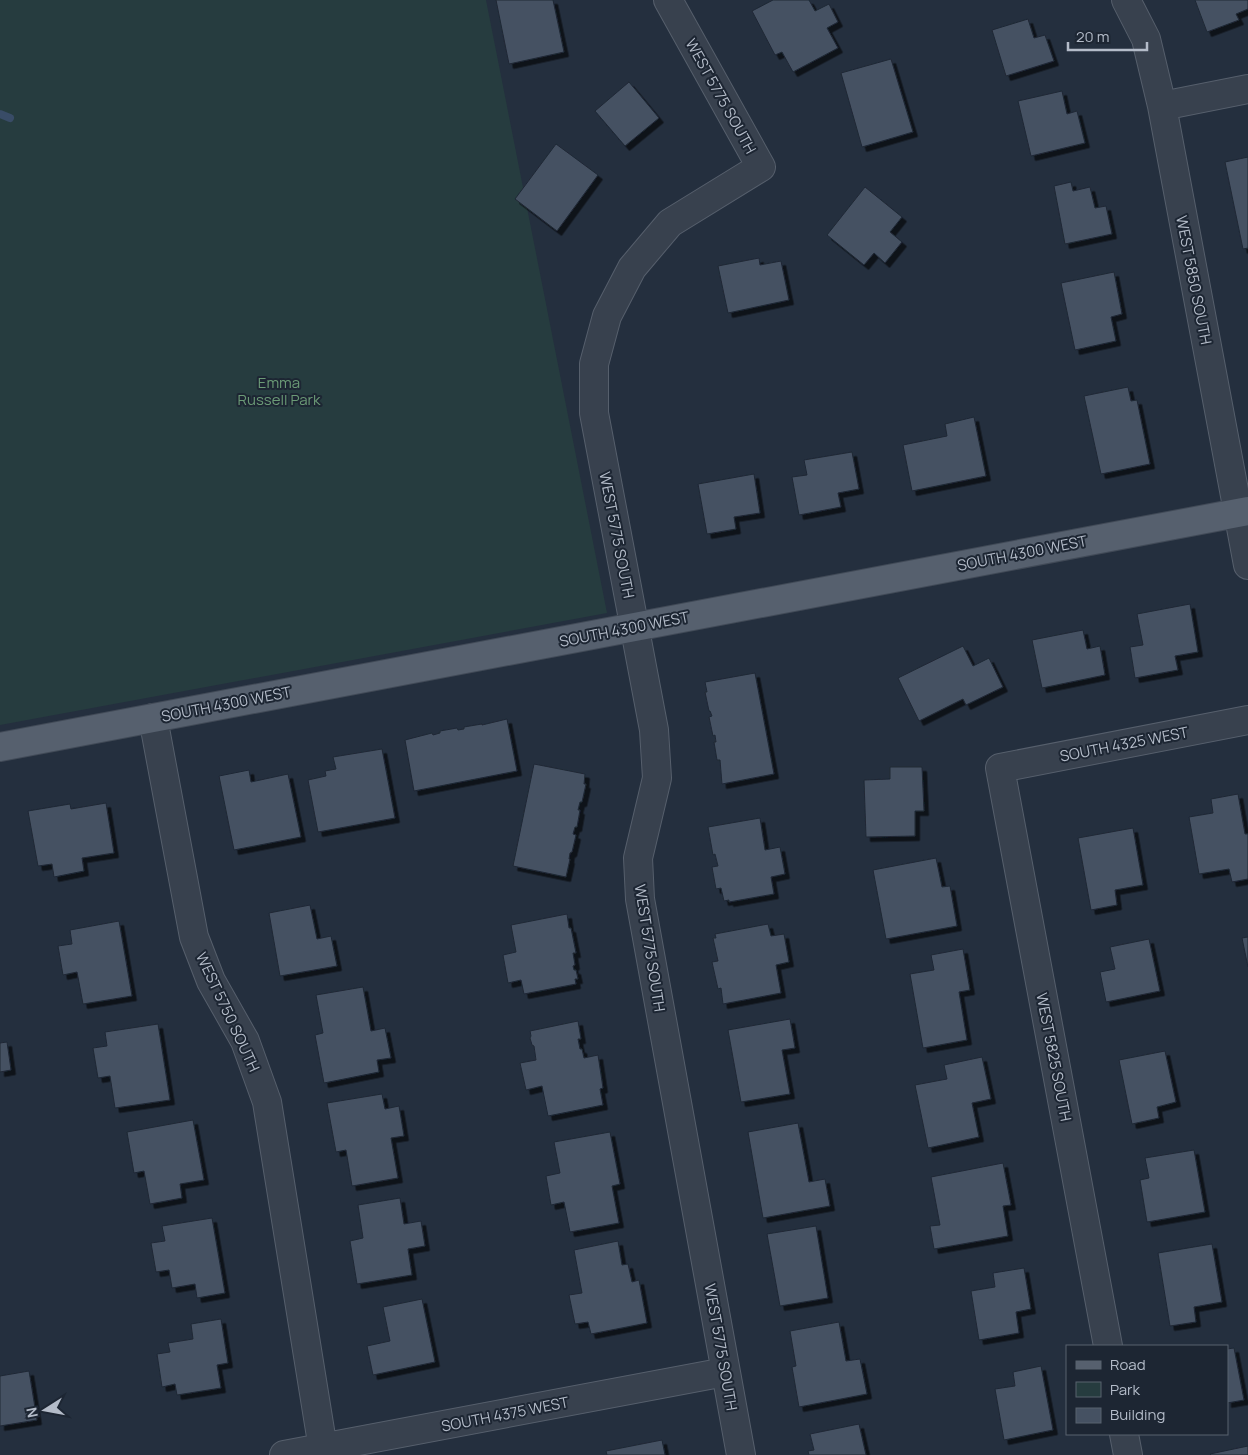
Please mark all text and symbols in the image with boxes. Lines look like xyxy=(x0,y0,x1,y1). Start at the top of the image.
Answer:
scale bar xyxy=(1068,20,1147,52)
text: 20 m xyxy=(1076,26,1109,47)
street label: WEST 5775 SOUTH xyxy=(681,35,761,157)
street label: WEST 5850 SOUTH xyxy=(1171,214,1217,346)
park label: Emma Russell Park xyxy=(238,372,321,410)
street label: WEST 5775 SOUTH xyxy=(594,470,640,600)
street label: SOUTH 4300 WEST xyxy=(955,530,1089,576)
street label: SOUTH 4300 WEST xyxy=(557,606,691,652)
street label: SOUTH 4300 WEST xyxy=(159,681,293,727)
street label: SOUTH 4325 WEST xyxy=(1058,721,1190,767)
street label: WEST 5775 SOUTH xyxy=(630,883,670,1013)
street label: WEST 5750 SOUTH xyxy=(191,949,265,1075)
street label: WEST 5825 SOUTH xyxy=(1031,991,1077,1123)
street label: WEST 5775 SOUTH xyxy=(699,1282,743,1412)
legend xyxy=(1066,1345,1228,1435)
text: Road xyxy=(1110,1354,1146,1375)
text: Park xyxy=(1110,1379,1140,1400)
north arrow xyxy=(20,1385,70,1435)
street label: SOUTH 4375 WEST xyxy=(439,1391,571,1437)
text: Building xyxy=(1110,1404,1165,1425)
text: N xyxy=(21,1406,42,1419)

